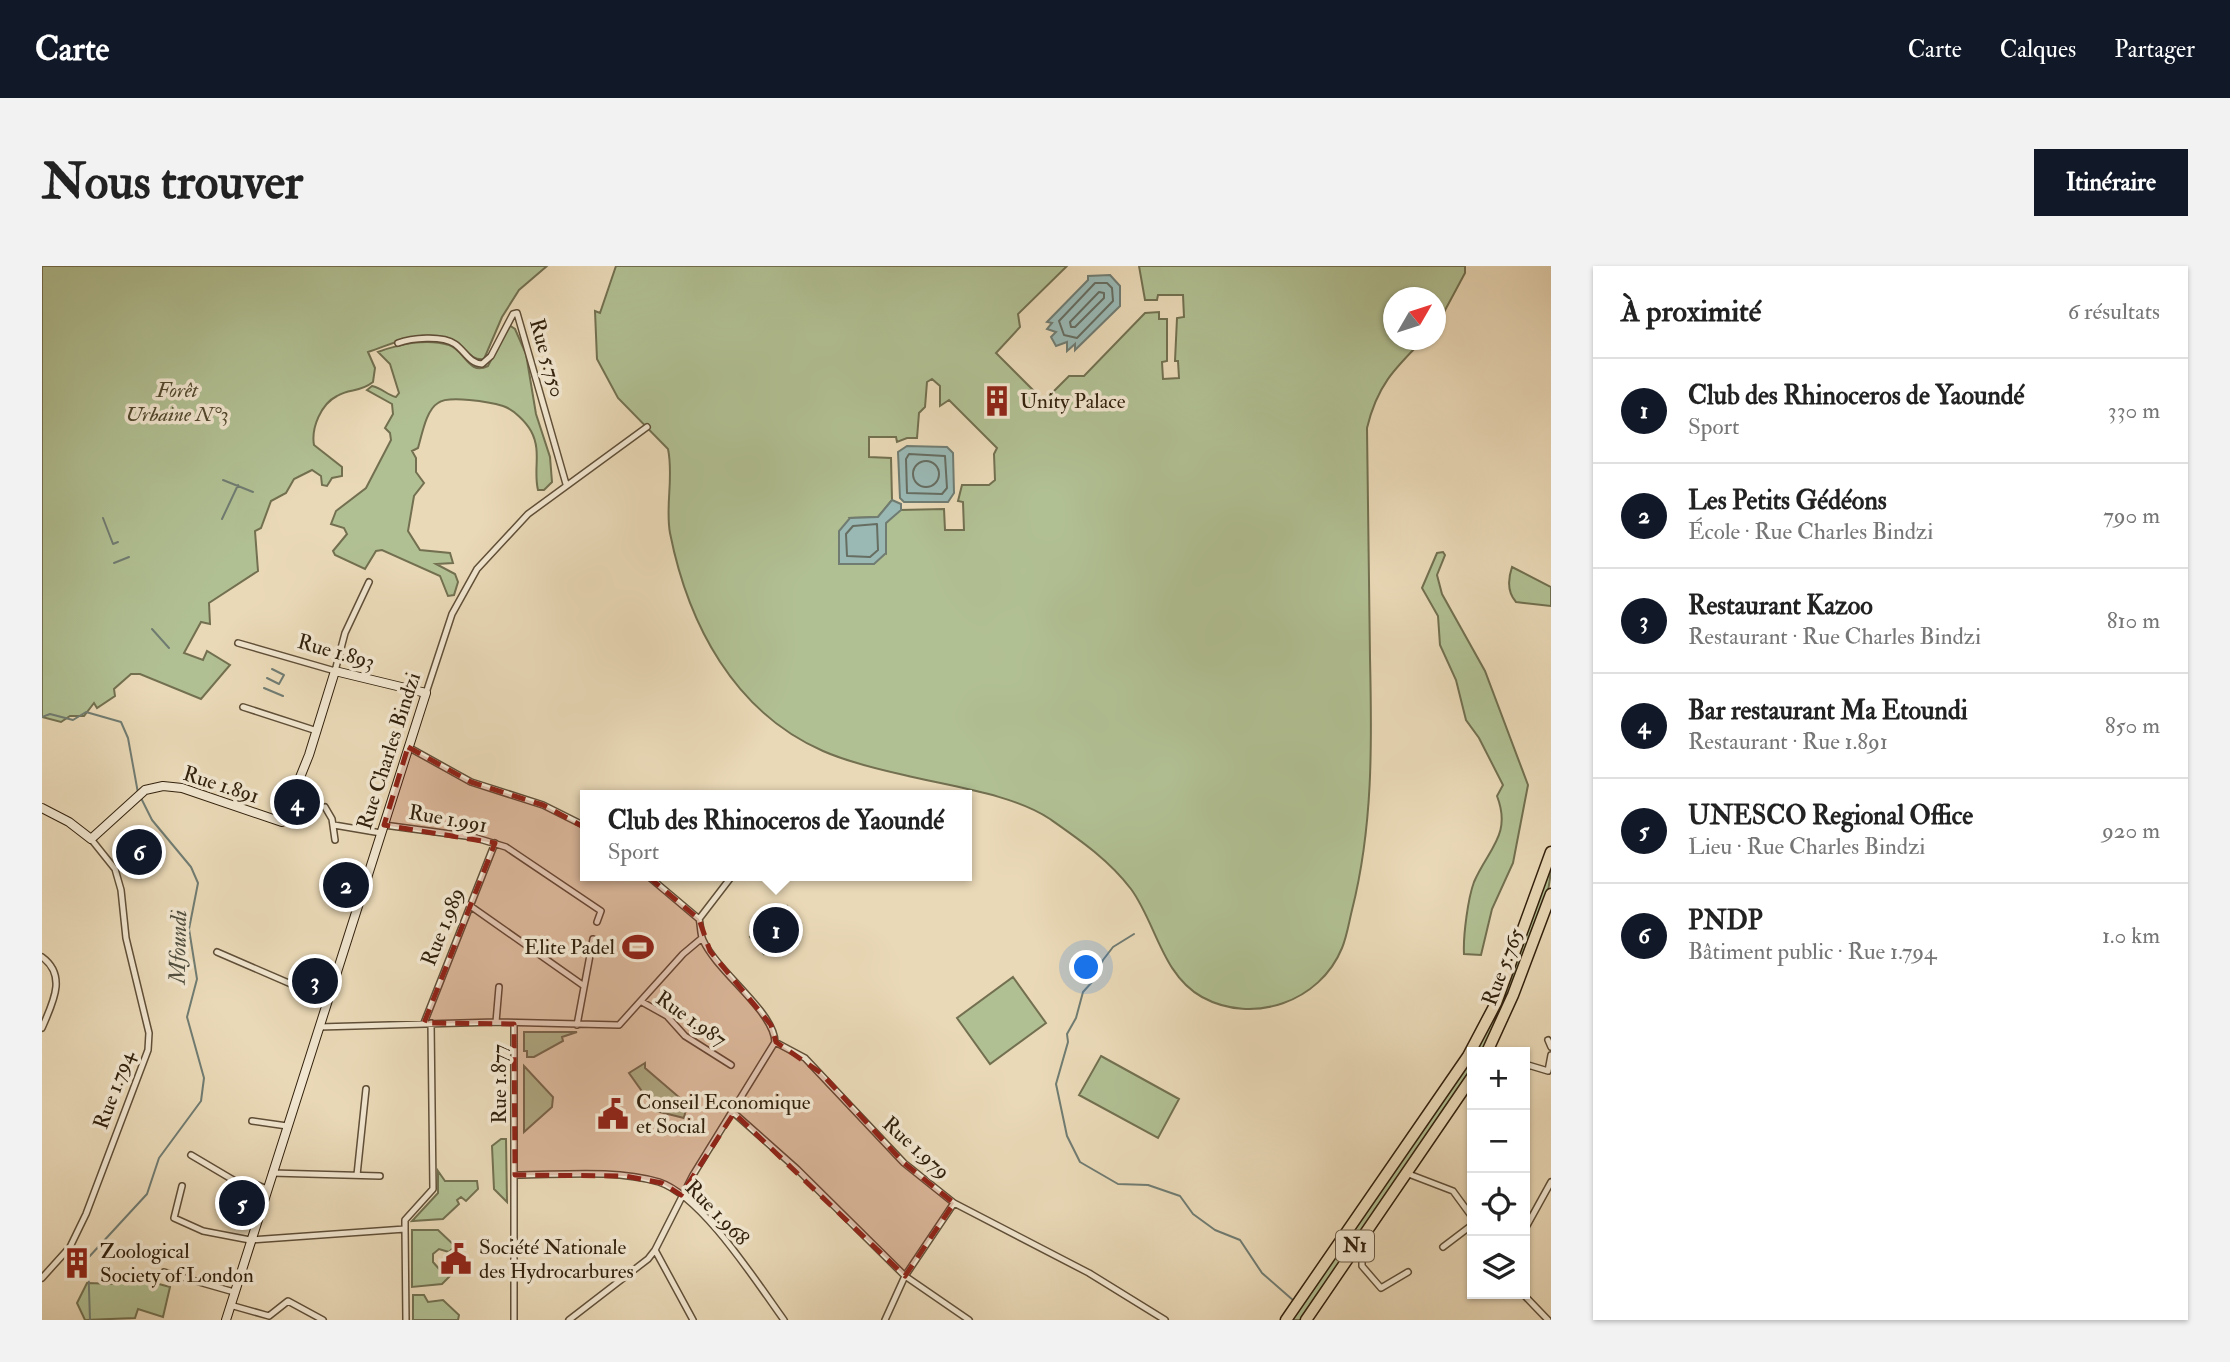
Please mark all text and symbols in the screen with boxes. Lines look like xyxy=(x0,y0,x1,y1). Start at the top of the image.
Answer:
text: Carte xyxy=(35,29,109,70)
text: Carte xyxy=(1908,34,1962,65)
text: Calques xyxy=(2000,34,2076,65)
text: Partager xyxy=(2114,34,2195,65)
button: Itinéraire xyxy=(2034,149,2188,216)
text: Nous trouver xyxy=(42,152,303,213)
north arrow xyxy=(1383,287,1446,350)
text: À proximité xyxy=(1621,293,1761,330)
text: 6 résultats xyxy=(2068,297,2160,326)
street label: Rue 5.750 xyxy=(523,316,571,400)
park label: Forêt Urbaine N°3 xyxy=(125,377,229,428)
text: Club des Rhinoceros de Yaoundé xyxy=(1688,380,2024,412)
building icon: Unity Palace xyxy=(980,384,1014,418)
place label: Unity Palace xyxy=(1020,388,1126,415)
text: 1 xyxy=(1640,396,1648,425)
text: 330 m xyxy=(2108,396,2160,425)
text: Sport xyxy=(1688,412,1740,441)
text: Les Petits Gédéons xyxy=(1688,485,1887,517)
text: 2 xyxy=(1638,501,1650,530)
text: 790 m xyxy=(2103,501,2160,530)
text: École · Rue Charles Bindzi xyxy=(1688,517,1933,546)
text: Restaurant Kazoo xyxy=(1688,590,1873,622)
text: 3 xyxy=(1640,606,1648,635)
text: 810 m xyxy=(2107,606,2160,635)
text: Restaurant · Rue Charles Bindzi xyxy=(1688,622,1981,651)
street label: Rue 1.893 xyxy=(294,628,378,676)
street label: Rue Charles Bindzi xyxy=(351,669,427,833)
text: Bar restaurant Ma Etoundi xyxy=(1688,695,1968,727)
text: 4 xyxy=(1638,711,1650,740)
text: 850 m xyxy=(2105,711,2160,740)
text: Restaurant · Rue 1.891 xyxy=(1688,727,1888,756)
street label: Rue 1.891 xyxy=(179,760,263,810)
pin: 4 xyxy=(274,776,320,828)
popup xyxy=(580,790,972,881)
street label: Rue 1.991 xyxy=(407,799,489,839)
text: UNESCO Regional Office xyxy=(1688,800,1973,832)
text: Club des Rhinoceros de Yaoundé xyxy=(608,805,944,837)
text: 5 xyxy=(1639,816,1649,845)
text: 920 m xyxy=(2102,816,2160,845)
pin: 6 xyxy=(116,826,162,878)
text: Lieu · Rue Charles Bindzi xyxy=(1688,832,1925,861)
text: Sport xyxy=(608,837,659,866)
pin: 2 xyxy=(323,859,369,911)
street label: Rue 1.989 xyxy=(415,884,471,970)
pin: 1 xyxy=(753,904,799,956)
text: PNDP xyxy=(1688,905,1763,937)
water label: Mfoundi xyxy=(163,910,193,986)
text: 6 xyxy=(1638,921,1650,950)
text: 1.0 km xyxy=(2102,921,2160,950)
street label: Rue 5.765 xyxy=(1476,924,1530,1009)
sports icon: Elite Padel xyxy=(621,930,655,964)
place label: Elite Padel xyxy=(524,934,616,961)
text: Bâtiment public · Rue 1.794 xyxy=(1688,937,1937,966)
your location xyxy=(1069,950,1103,984)
pin: 3 xyxy=(292,955,338,1007)
street label: Rue 1.987 xyxy=(650,985,732,1053)
street label: Rue 1.877 xyxy=(486,1044,513,1124)
street label: Rue 1.794 xyxy=(87,1046,141,1133)
map controls xyxy=(1467,1047,1530,1299)
button: + xyxy=(1467,1047,1530,1110)
place label: Conseil Economique et Social xyxy=(636,1089,811,1140)
public building icon: Conseil Economique et Social xyxy=(596,1097,630,1131)
button: − xyxy=(1467,1110,1530,1173)
street label: Rue 1.979 xyxy=(877,1111,955,1185)
button: locate xyxy=(1467,1173,1530,1236)
street label: Rue 1.968 xyxy=(679,1174,755,1252)
pin: 5 xyxy=(219,1177,265,1229)
road number: N1 xyxy=(1336,1230,1374,1262)
place label: Société Nationale des Hydrocarbures xyxy=(479,1234,634,1285)
button: layers xyxy=(1467,1236,1530,1299)
place label: Zoological Society of London xyxy=(100,1238,254,1289)
public building icon: Société Nationale des Hydrocarbures xyxy=(439,1242,473,1276)
building icon: Zoological Society of London xyxy=(60,1246,94,1280)

